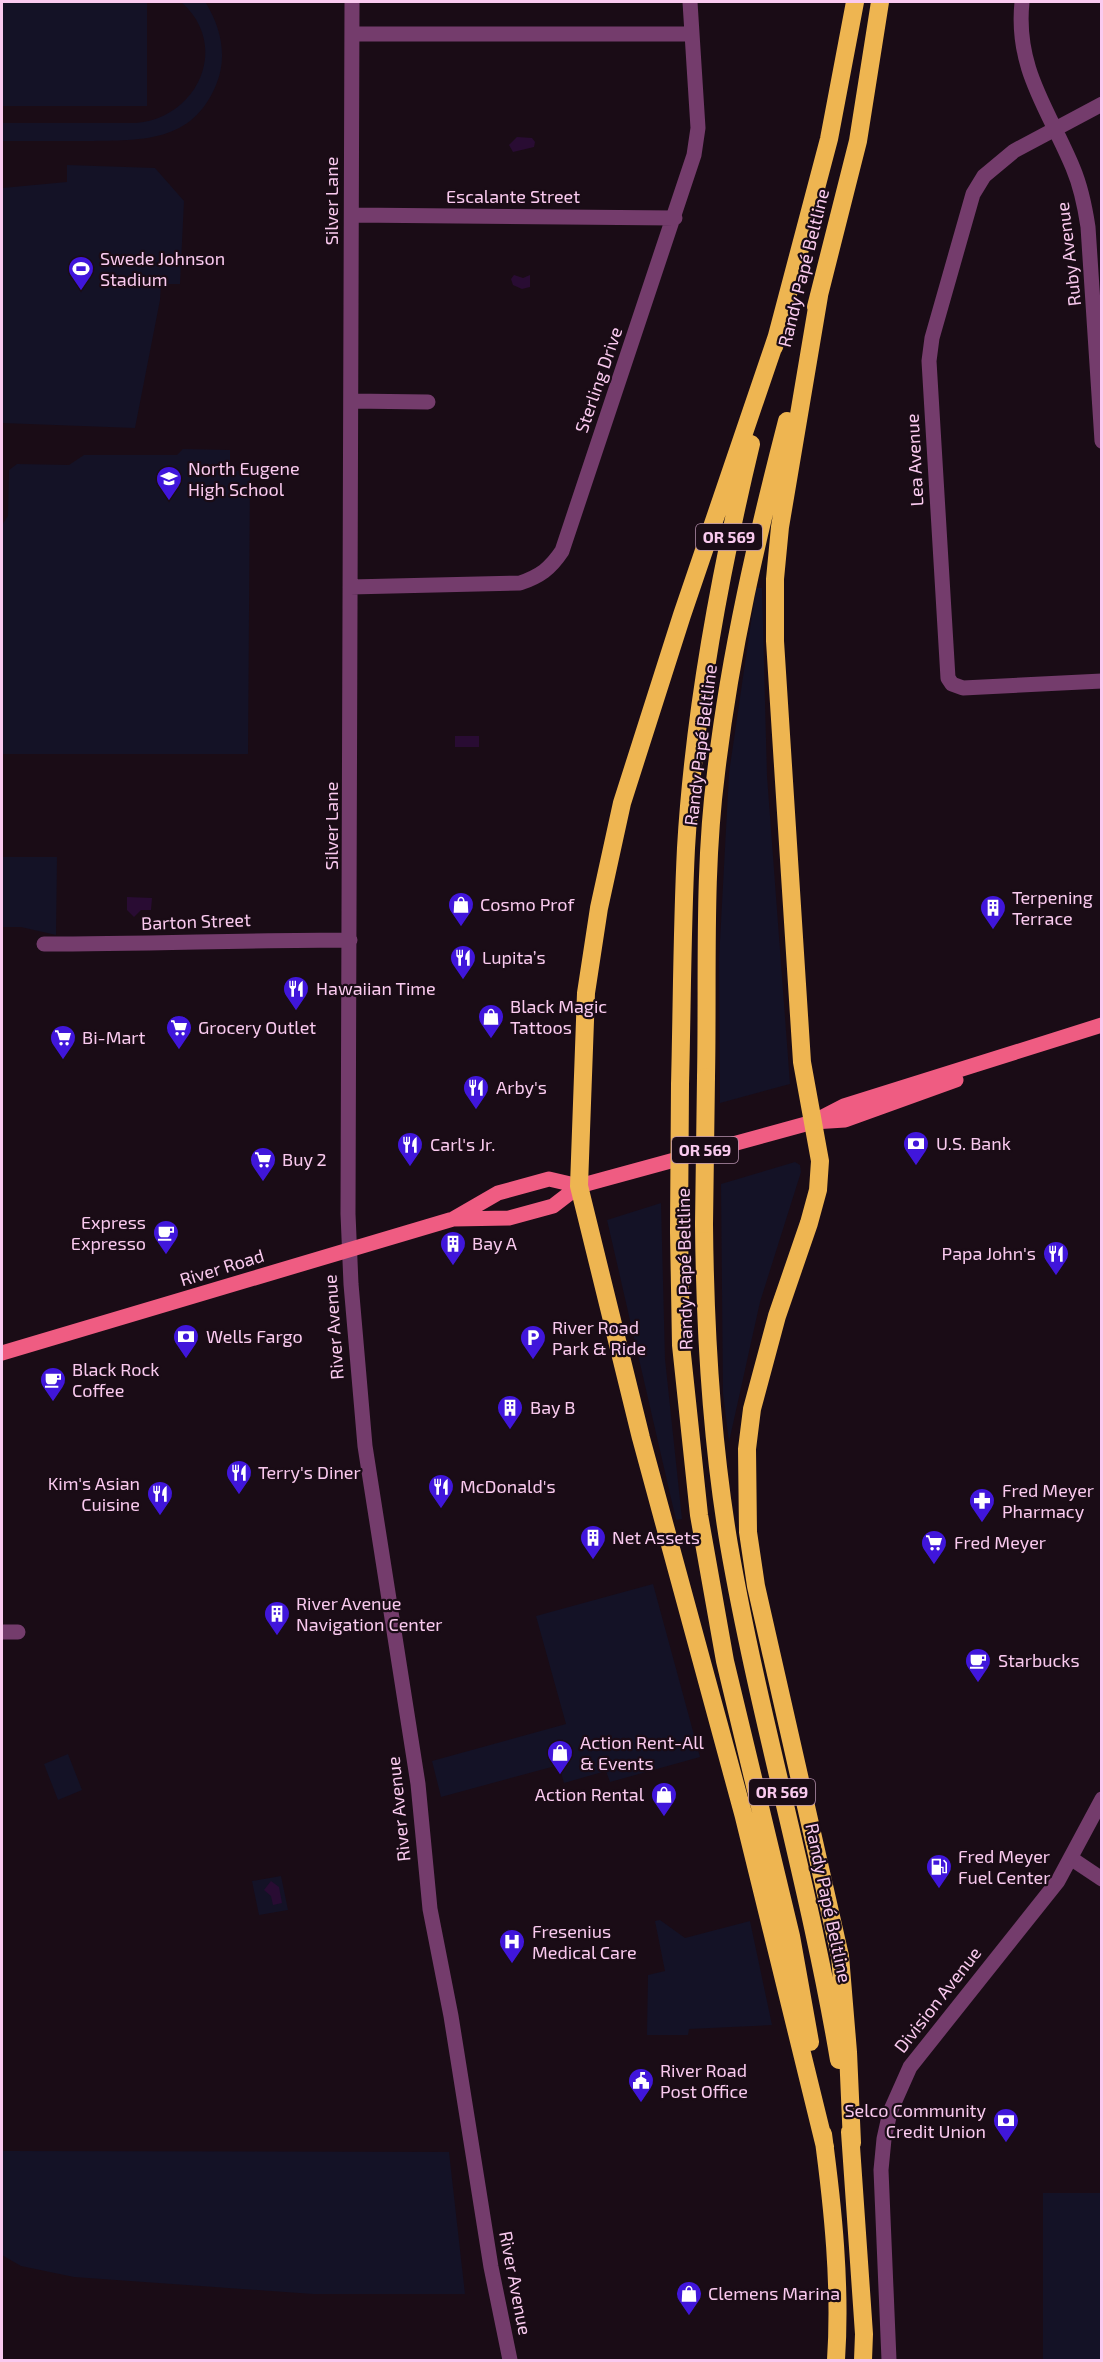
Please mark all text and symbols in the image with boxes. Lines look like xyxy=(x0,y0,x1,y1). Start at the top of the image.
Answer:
street label: Silver Lane xyxy=(320,157,342,245)
street label: Escalante Street xyxy=(446,185,580,207)
street label: Randy Papé Beltline xyxy=(773,186,833,349)
street label: Ruby Avenue xyxy=(1051,201,1085,307)
place label: Swede Johnson Stadium xyxy=(100,247,225,290)
sports icon: Swede Johnson Stadium xyxy=(66,254,96,292)
street label: Sterling Drive xyxy=(570,324,626,436)
street label: Lea Avenue xyxy=(901,413,927,507)
place label: North Eugene High School xyxy=(188,457,300,500)
school or university icon: North Eugene High School xyxy=(154,464,184,502)
road number: OR 569 xyxy=(696,524,762,550)
street label: Randy Papé Beltline xyxy=(679,663,721,827)
street label: Silver Lane xyxy=(320,782,342,870)
place label: Terpening Terrace xyxy=(1012,886,1093,929)
shop icon: Cosmo Prof xyxy=(446,890,476,928)
place label: Cosmo Prof xyxy=(480,893,575,915)
building icon: Terpening Terrace xyxy=(978,893,1008,931)
street label: Barton Street xyxy=(141,908,251,934)
restaurant icon: Lupita’s xyxy=(448,943,478,981)
place label: Lupita’s xyxy=(482,946,546,968)
restaurant icon: Hawaiian Time xyxy=(281,974,311,1012)
place label: Hawaiian Time xyxy=(316,977,436,999)
place label: Black Magic Tattoos xyxy=(510,995,607,1038)
shop icon: Black Magic Tattoos xyxy=(476,1002,506,1040)
supermarket icon: Grocery Outlet xyxy=(164,1013,194,1051)
place label: Grocery Outlet xyxy=(198,1016,316,1038)
supermarket icon: Bi-Mart xyxy=(48,1023,78,1061)
place label: Bi-Mart xyxy=(82,1026,146,1048)
restaurant icon: Arby's xyxy=(461,1073,491,1111)
place label: Arby's xyxy=(496,1076,547,1098)
bank icon: U.S. Bank xyxy=(901,1129,931,1167)
restaurant icon: Carl's Jr. xyxy=(395,1130,425,1168)
place label: U.S. Bank xyxy=(936,1132,1011,1154)
place label: Carl's Jr. xyxy=(430,1133,495,1155)
road number: OR 569 xyxy=(672,1137,738,1163)
supermarket icon: Buy 2 xyxy=(248,1145,278,1183)
place label: Buy 2 xyxy=(282,1148,327,1170)
street label: Randy Papé Beltline xyxy=(672,1188,696,1350)
place label: Express Expresso xyxy=(71,1211,146,1254)
cafe icon: Express Expresso xyxy=(151,1218,181,1256)
building icon: Bay A xyxy=(438,1229,468,1267)
place label: Bay A xyxy=(472,1232,518,1254)
restaurant icon: Papa John's xyxy=(1041,1239,1071,1277)
place label: Papa John's xyxy=(942,1242,1036,1264)
street label: River Road xyxy=(177,1244,267,1290)
street label: River Avenue xyxy=(318,1274,348,1380)
place label: River Road Park & Ride xyxy=(552,1316,646,1359)
bank icon: Wells Fargo xyxy=(171,1322,201,1360)
parking icon: River Road Park & Ride xyxy=(518,1323,548,1361)
place label: Wells Fargo xyxy=(206,1325,303,1347)
place label: Black Rock Coffee xyxy=(72,1358,159,1401)
cafe icon: Black Rock Coffee xyxy=(38,1365,68,1403)
building icon: Bay B xyxy=(495,1393,525,1431)
place label: Bay B xyxy=(530,1396,575,1418)
restaurant icon: Terry's Diner xyxy=(224,1458,254,1496)
place label: Terry's Diner xyxy=(258,1461,361,1483)
place label: Kim's Asian Cuisine xyxy=(48,1472,140,1515)
restaurant icon: McDonald's xyxy=(426,1472,456,1510)
place label: McDonald's xyxy=(460,1475,556,1497)
restaurant icon: Kim's Asian Cuisine xyxy=(145,1479,175,1517)
place label: Fred Meyer Pharmacy xyxy=(1002,1479,1094,1522)
pharmacy icon: Fred Meyer Pharmacy xyxy=(967,1486,997,1524)
building icon: Net Assets xyxy=(578,1523,608,1561)
place label: Net Assets xyxy=(612,1526,700,1548)
supermarket icon: Fred Meyer xyxy=(919,1528,949,1566)
place label: Fred Meyer xyxy=(954,1531,1046,1553)
place label: River Avenue Navigation Center xyxy=(296,1592,443,1635)
building icon: River Avenue Navigation Center xyxy=(262,1599,292,1637)
cafe icon: Starbucks xyxy=(963,1646,993,1684)
place label: Starbucks xyxy=(998,1649,1080,1671)
place label: Action Rent-All & Events xyxy=(580,1731,705,1774)
shop icon: Action Rent-All & Events xyxy=(545,1738,575,1776)
street label: River Avenue xyxy=(382,1756,414,1863)
road number: OR 569 xyxy=(749,1779,815,1805)
shop icon: Action Rental xyxy=(649,1780,679,1818)
place label: Action Rental xyxy=(535,1783,645,1805)
street label: Randy Papé Beltline xyxy=(801,1821,857,1984)
place label: Fred Meyer Fuel Center xyxy=(958,1845,1050,1888)
fuel station icon: Fred Meyer Fuel Center xyxy=(924,1852,954,1890)
place label: Fresenius Medical Care xyxy=(532,1920,637,1963)
hospital icon: Fresenius Medical Care xyxy=(497,1927,527,1965)
street label: Division Avenue xyxy=(889,1942,985,2057)
place label: River Road Post Office xyxy=(660,2059,748,2102)
public building icon: River Road Post Office xyxy=(626,2066,656,2104)
place label: Selco Community Credit Union xyxy=(844,2099,986,2142)
bank icon: Selco Community Credit Union xyxy=(991,2106,1021,2144)
street label: River Avenue xyxy=(495,2229,537,2337)
shop icon: Clemens Marina xyxy=(674,2279,704,2317)
place label: Clemens Marina xyxy=(708,2282,840,2304)

